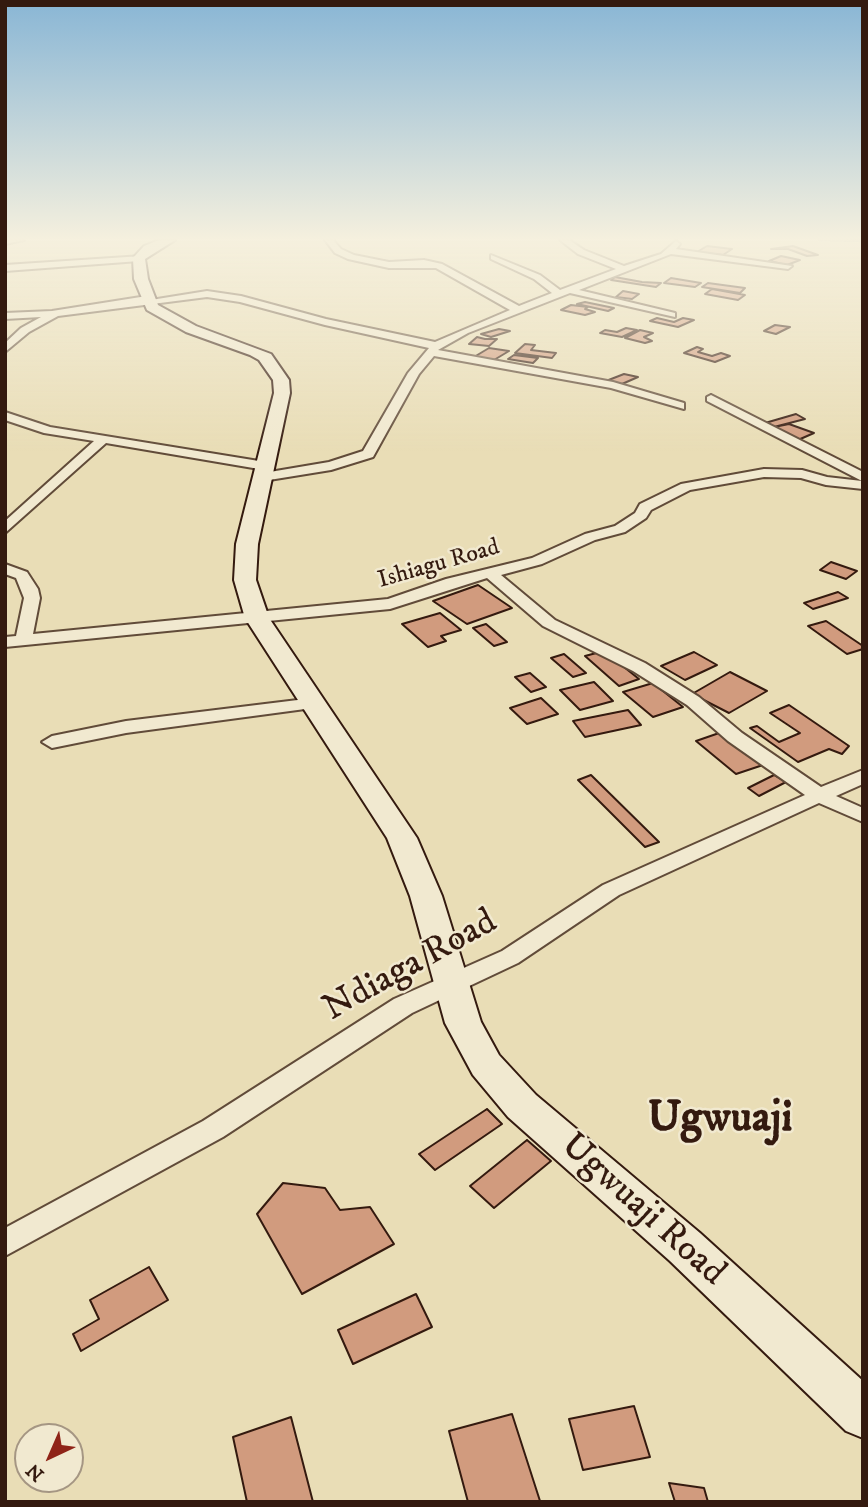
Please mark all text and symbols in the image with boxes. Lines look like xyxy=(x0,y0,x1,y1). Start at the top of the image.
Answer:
street label: Ishiagu Road xyxy=(375,534,503,596)
street label: Ndiaga Road xyxy=(316,901,506,1033)
district label: Ugwuaji xyxy=(647,1095,793,1147)
street label: Ugwuaji Road xyxy=(550,1125,734,1297)
north arrow xyxy=(14,1423,84,1493)
text: N xyxy=(22,1458,49,1486)

